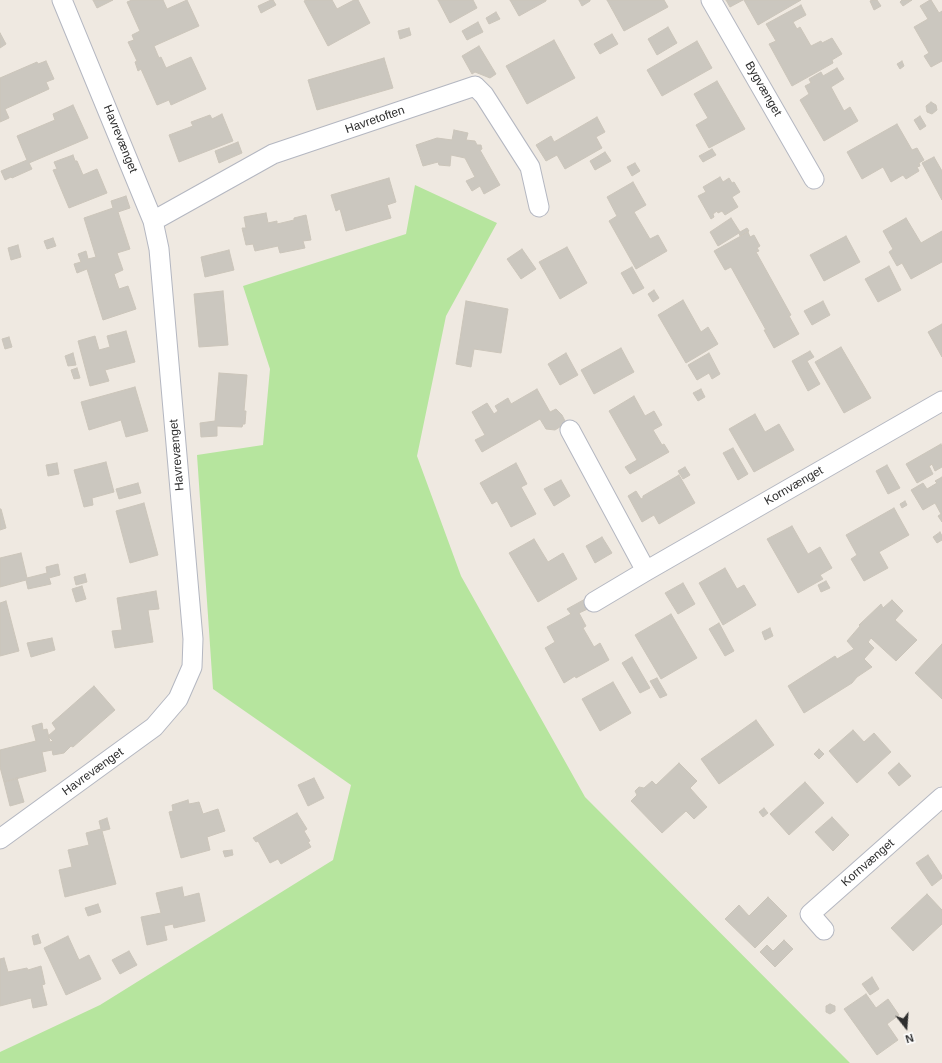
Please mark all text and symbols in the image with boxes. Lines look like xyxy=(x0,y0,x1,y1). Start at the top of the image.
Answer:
street label: Bygvænget xyxy=(742,59,784,119)
street label: Havrevænget xyxy=(100,103,140,175)
street label: Havretoften xyxy=(343,103,407,137)
street label: Havrevænget xyxy=(167,418,187,492)
street label: Kornvænget xyxy=(762,463,826,509)
street label: Havrevænget xyxy=(60,745,126,799)
street label: Kornvænget xyxy=(839,836,897,890)
north arrow xyxy=(886,1007,926,1047)
text: N xyxy=(904,1032,915,1045)

